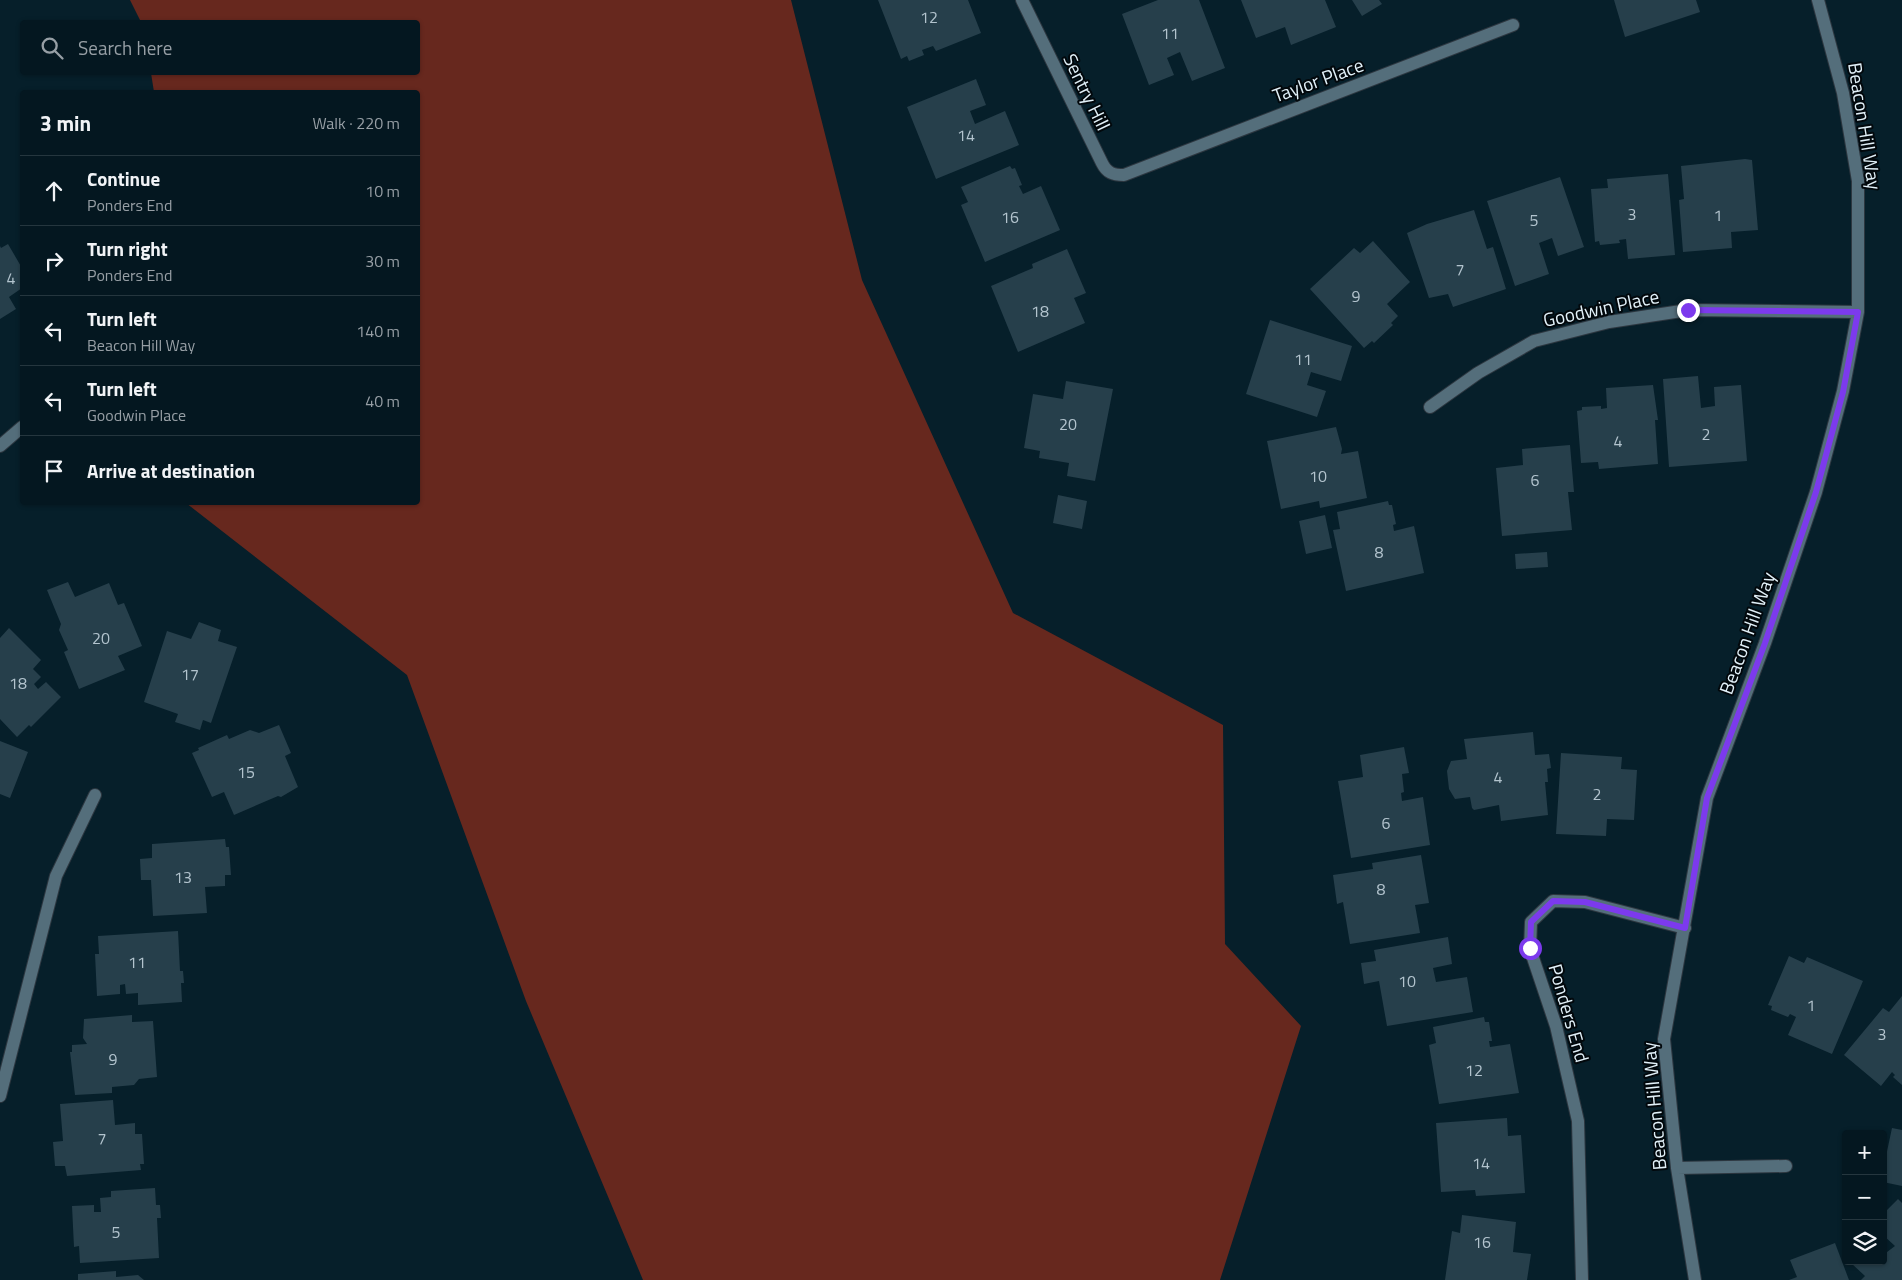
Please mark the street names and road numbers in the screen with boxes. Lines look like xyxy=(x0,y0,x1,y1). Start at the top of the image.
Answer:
street label: Sentry Hill xyxy=(1056,48,1119,135)
street label: Taylor Place xyxy=(1268,50,1367,109)
street label: Beacon Hill Way xyxy=(1841,60,1890,192)
street label: Goodwin Place xyxy=(1540,281,1662,334)
street label: Beacon Hill Way xyxy=(1711,567,1782,698)
street label: Ponders End xyxy=(1542,960,1597,1066)
street label: Beacon Hill Way xyxy=(1633,1041,1674,1171)

